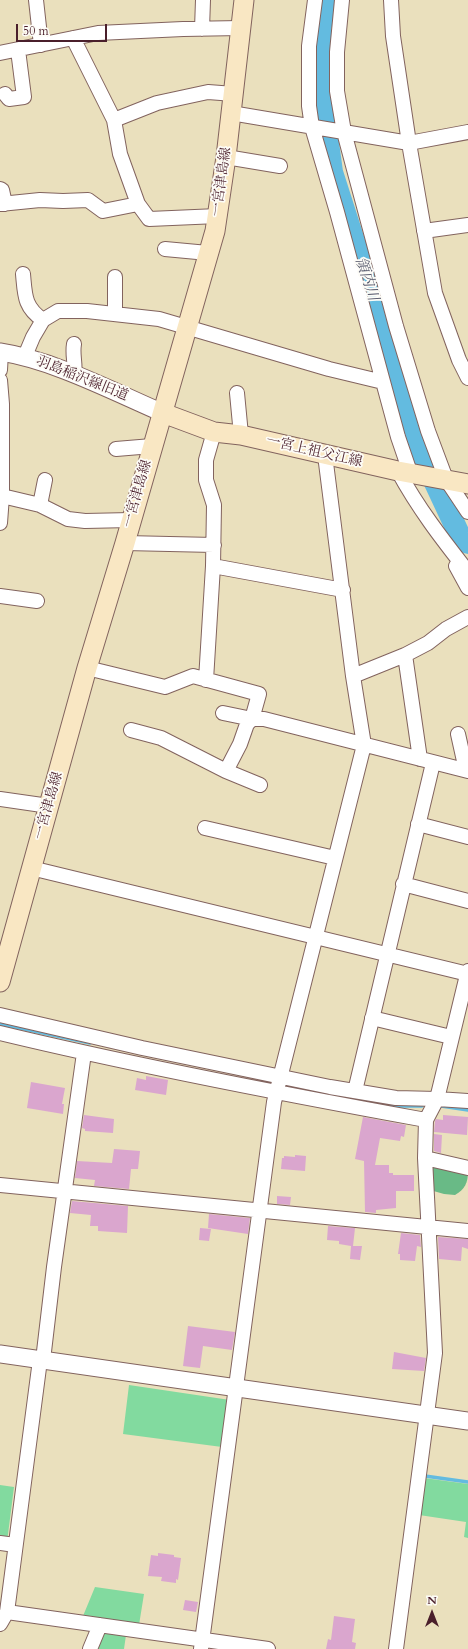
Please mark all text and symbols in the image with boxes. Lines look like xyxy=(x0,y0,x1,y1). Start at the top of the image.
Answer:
scale bar xyxy=(18,16,109,42)
text: 50 m xyxy=(23,23,49,39)
street label: 一宮津島線 xyxy=(209,146,235,218)
water label: 領内川 xyxy=(350,255,382,303)
street label: 羽島稲沢線旧道 xyxy=(33,353,131,405)
street label: 一宮上祖父江線 xyxy=(264,433,364,471)
street label: 一宮津島線 xyxy=(120,458,156,530)
street label: 一宮津島線 xyxy=(31,770,67,842)
north arrow xyxy=(412,1593,452,1633)
text: N xyxy=(427,1593,437,1608)

